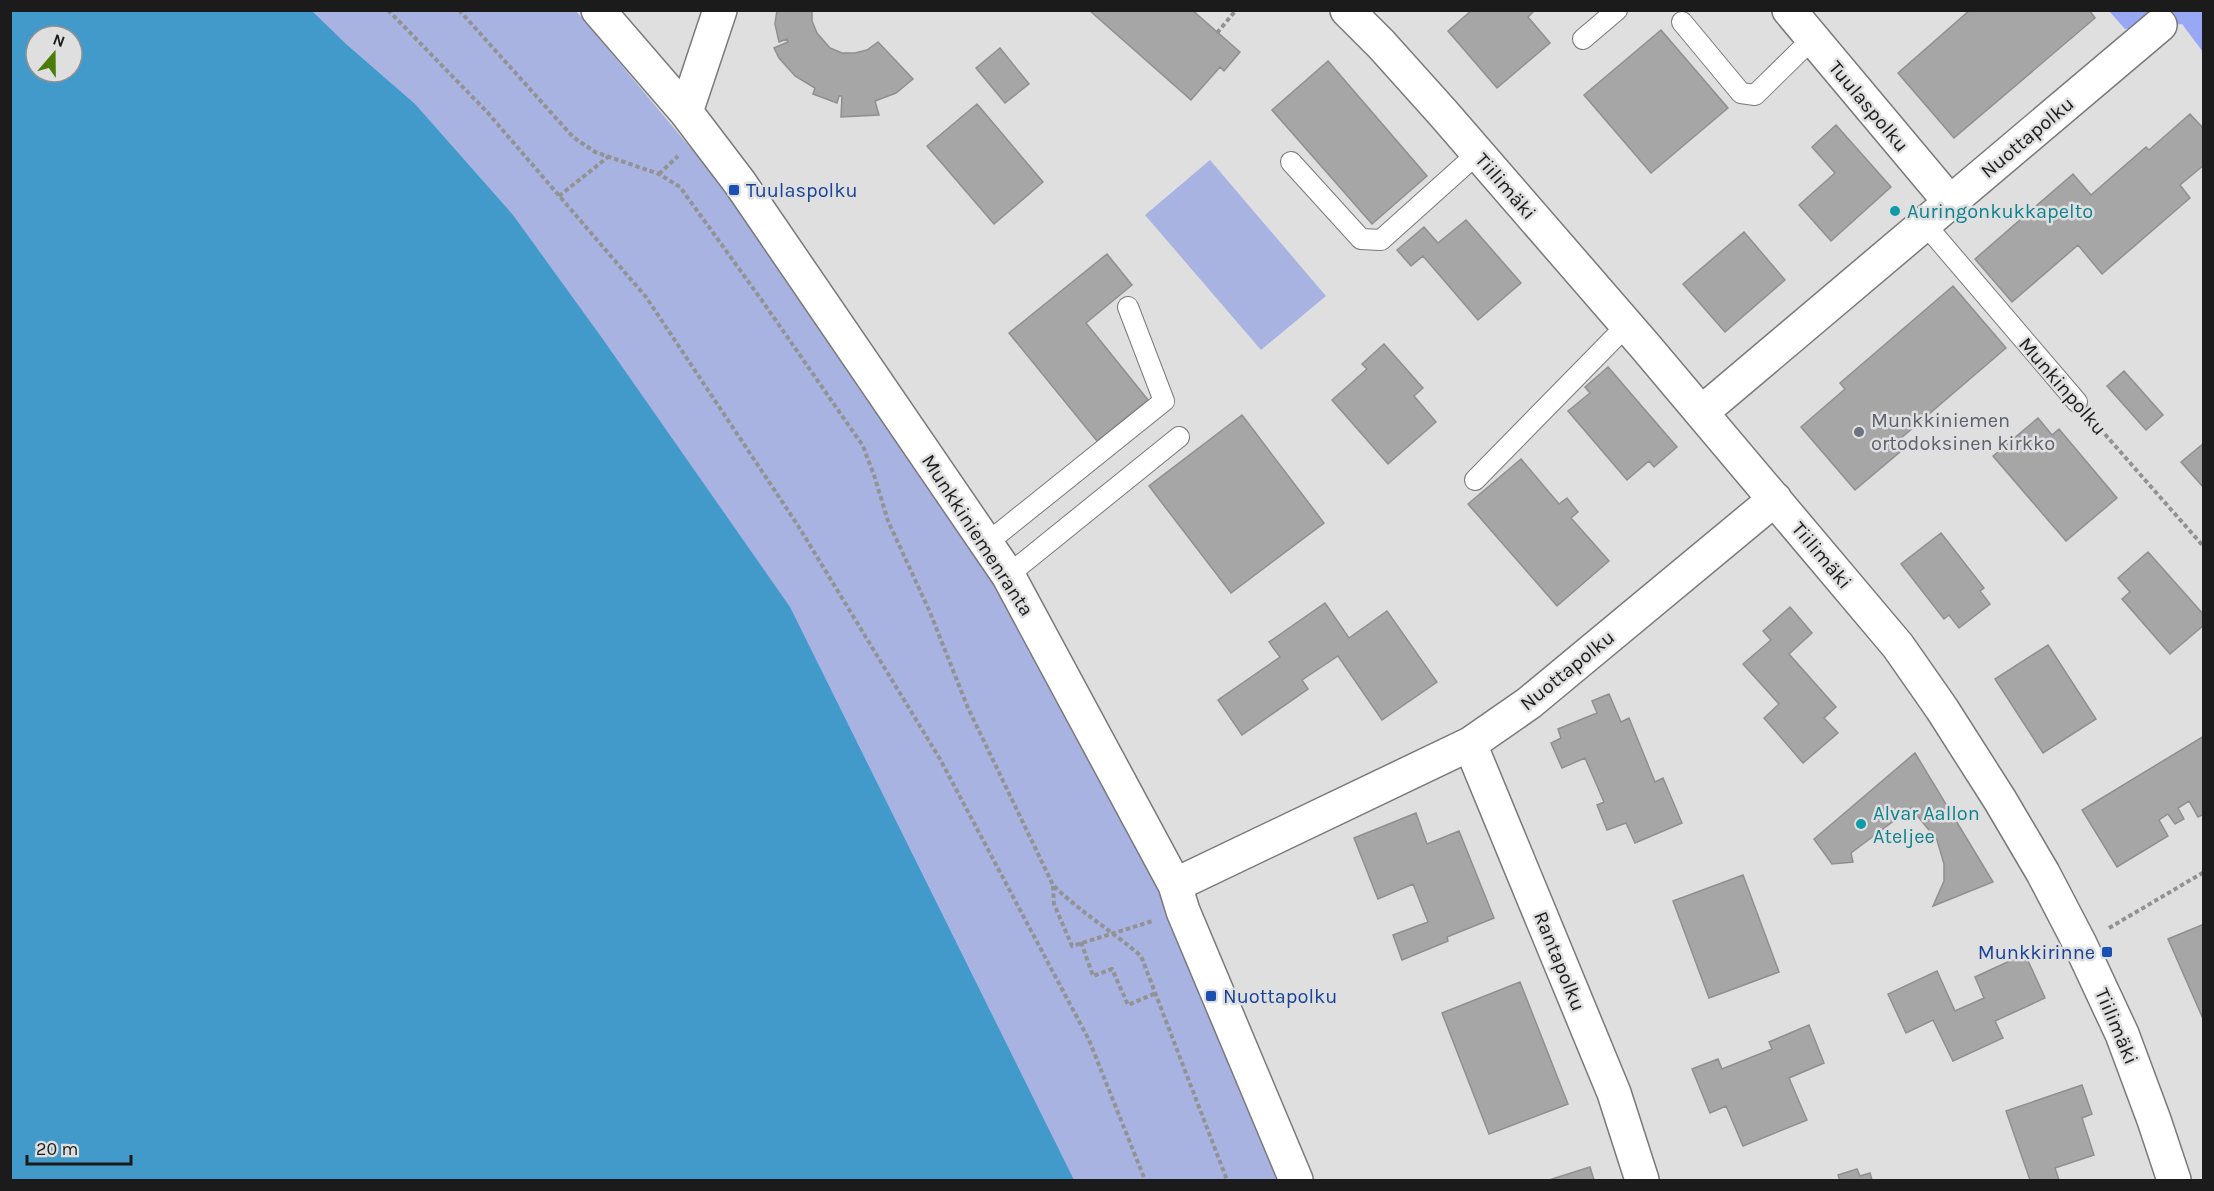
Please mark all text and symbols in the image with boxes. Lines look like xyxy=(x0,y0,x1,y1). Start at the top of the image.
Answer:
north arrow xyxy=(24,24,84,84)
text: N xyxy=(50,29,68,51)
street label: Tuulaspolku xyxy=(1824,56,1913,156)
street label: Nuottapolku xyxy=(1976,92,2079,183)
street label: Tiilimäki xyxy=(1471,148,1541,224)
place label: Tuulaspolku xyxy=(746,179,858,202)
marker: Tuulaspolku xyxy=(727,183,741,197)
place label: Auringonkukkapelto xyxy=(1907,200,2093,223)
marker: Auringonkukkapelto xyxy=(1888,204,1902,218)
street label: Munkinpolku xyxy=(2014,333,2111,440)
place label: Munkkiniemen ortodoksinen kirkko xyxy=(1871,409,2055,455)
marker: Munkkiniemen ortodoksinen kirkko xyxy=(1852,425,1866,439)
street label: Munkkiniemenranta xyxy=(917,450,1038,620)
street label: Tiilimäki xyxy=(1787,517,1856,594)
street label: Nuottapolku xyxy=(1516,625,1619,715)
place label: Alvar Aallon Ateljee xyxy=(1873,802,1980,848)
marker: Alvar Aallon Ateljee xyxy=(1854,817,1868,831)
street label: Rantapolku xyxy=(1529,908,1590,1014)
place label: Munkkirinne xyxy=(1978,941,2095,964)
marker: Munkkirinne xyxy=(2100,945,2114,959)
place label: Nuottapolku xyxy=(1223,985,1337,1008)
street label: Tiilimäki xyxy=(2090,985,2143,1068)
marker: Nuottapolku xyxy=(1204,989,1218,1003)
scale bar xyxy=(27,1128,130,1166)
text: 20 m xyxy=(36,1138,78,1160)

